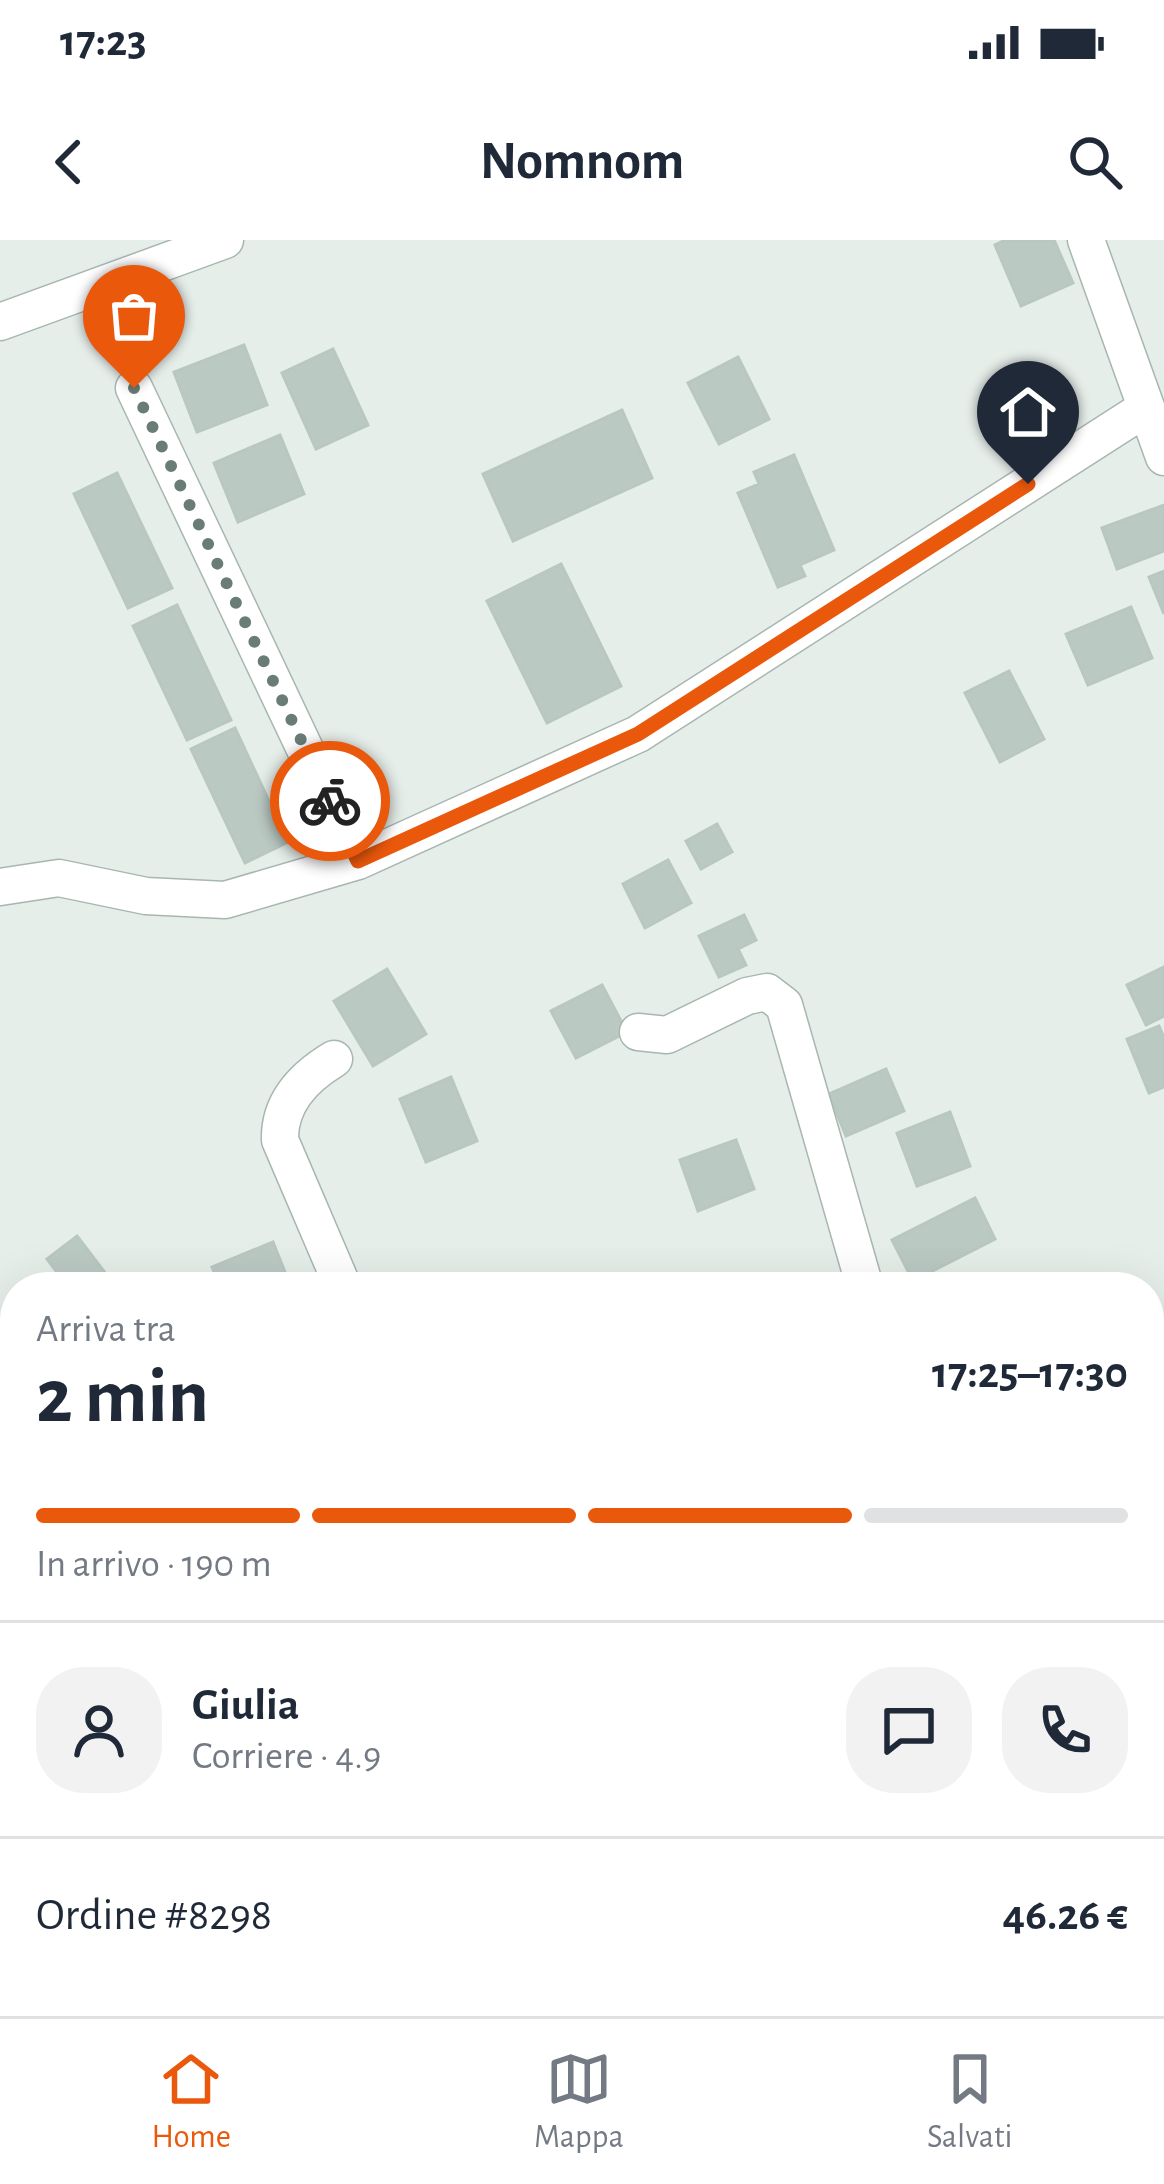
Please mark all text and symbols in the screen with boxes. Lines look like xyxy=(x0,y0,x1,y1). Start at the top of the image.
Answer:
text: 17:23 xyxy=(60,19,147,64)
icon: back xyxy=(36,129,102,195)
icon: search xyxy=(1062,129,1128,195)
text: Nomnom xyxy=(480,135,684,189)
pin xyxy=(83,265,185,388)
icon: bag xyxy=(101,283,167,349)
pin xyxy=(977,361,1079,484)
icon: home xyxy=(995,379,1061,445)
courier xyxy=(270,741,390,861)
icon: bike xyxy=(297,768,363,834)
text: Arriva tra xyxy=(36,1310,176,1349)
text: 17:25–17:30 xyxy=(932,1351,1128,1396)
text: 2 min xyxy=(36,1359,209,1437)
text: In arrivo · 190 m xyxy=(36,1545,272,1584)
button: person xyxy=(36,1667,162,1793)
button: chat xyxy=(846,1667,972,1793)
button: phone xyxy=(1002,1667,1128,1793)
text: Giulia xyxy=(192,1683,299,1728)
text: Corriere · 4.9 xyxy=(192,1737,381,1776)
text: Ordine #8298 xyxy=(36,1893,272,1938)
text: 46.26 € xyxy=(1003,1893,1128,1938)
tab: Home xyxy=(152,2046,231,2158)
tab: Mappa xyxy=(534,2046,624,2158)
tab: Salvati xyxy=(927,2046,1012,2158)

